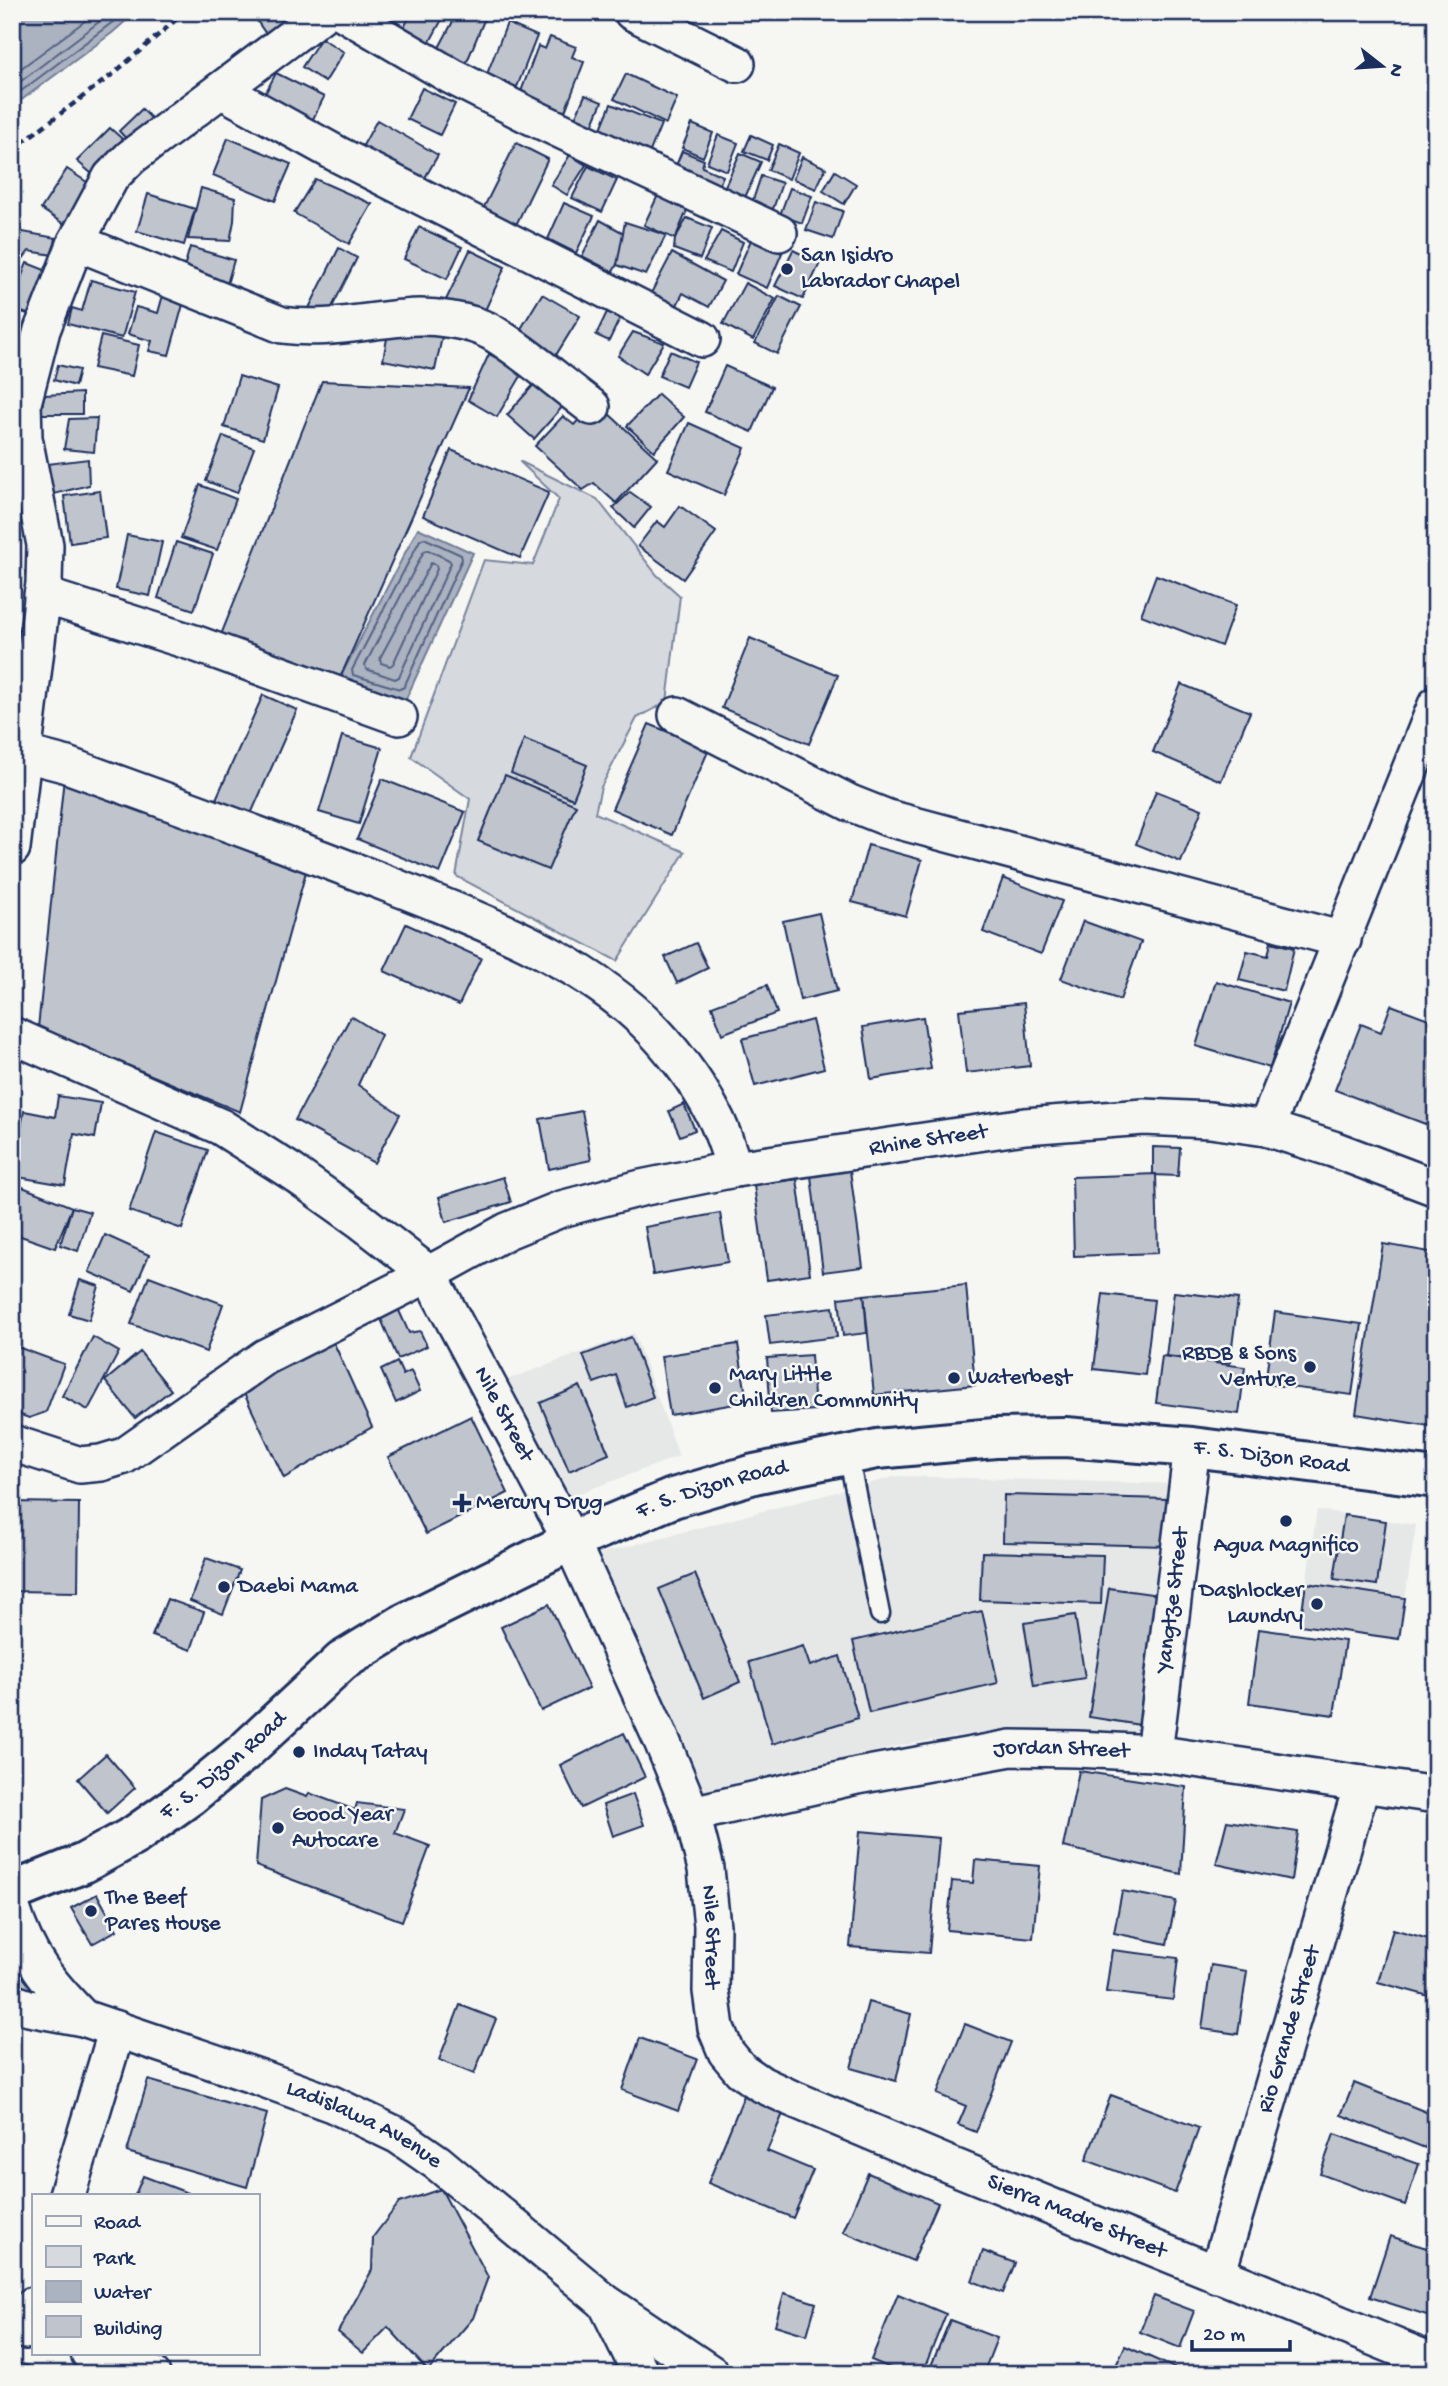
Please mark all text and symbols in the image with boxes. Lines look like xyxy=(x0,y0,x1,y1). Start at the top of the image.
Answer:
north arrow xyxy=(1346,32,1416,102)
text: N xyxy=(1382,61,1408,79)
place label: San Isidro Labrador Chapel xyxy=(801,243,960,296)
marker: San Isidro Labrador Chapel xyxy=(779,261,795,277)
street label: Rhine Street xyxy=(867,1118,991,1162)
place label: RBDB & Sons Venture xyxy=(1182,1341,1297,1394)
marker: RBDB & Sons Venture xyxy=(1302,1359,1318,1375)
street label: Nile Street xyxy=(467,1362,541,1468)
place label: Mary Little Children Community xyxy=(729,1362,918,1415)
place label: Waterbest xyxy=(968,1365,1073,1392)
marker: Waterbest xyxy=(946,1370,962,1386)
marker: Mary Little Children Community xyxy=(707,1380,723,1396)
street label: F. S. Dizon Road xyxy=(1191,1434,1352,1481)
street label: F. S. Dizon Road xyxy=(632,1454,791,1526)
place label: Mercury Drug xyxy=(476,1490,603,1517)
marker: Mercury Drug xyxy=(454,1495,470,1511)
marker: Agua Magnifico xyxy=(1278,1513,1294,1529)
street label: Yangtze Street xyxy=(1150,1525,1196,1676)
place label: Agua Magnifico xyxy=(1213,1533,1359,1560)
place label: Daebi Mama xyxy=(236,1574,359,1601)
place label: Dashlocker Laundry xyxy=(1197,1578,1305,1631)
marker: Daebi Mama xyxy=(216,1579,232,1595)
marker: Dashlocker Laundry xyxy=(1309,1596,1325,1612)
street label: F. S. Dizon Road xyxy=(154,1705,293,1827)
street label: Jordan Street xyxy=(991,1734,1132,1765)
place label: Inday Tatay xyxy=(313,1739,428,1766)
marker: Inday Tatay xyxy=(291,1744,307,1760)
place label: Good Year Autocare xyxy=(292,1802,395,1855)
marker: Good Year Autocare xyxy=(270,1820,286,1836)
street label: Nile Street xyxy=(694,1884,726,1990)
place label: The Beef Pares House xyxy=(103,1885,222,1938)
marker: The Beef Pares House xyxy=(83,1903,99,1919)
street label: Rio Grande Street xyxy=(1252,1941,1327,2116)
street label: Ladislawa Avenue xyxy=(282,2075,448,2176)
street label: Sierra Madre Street xyxy=(983,2168,1172,2266)
legend xyxy=(32,2194,259,2354)
text: Road xyxy=(94,2212,142,2237)
text: Park xyxy=(93,2248,137,2273)
text: Water xyxy=(94,2282,152,2307)
scale bar xyxy=(1192,2309,1290,2353)
text: Building xyxy=(93,2318,163,2343)
text: 20 m xyxy=(1203,2324,1245,2349)

